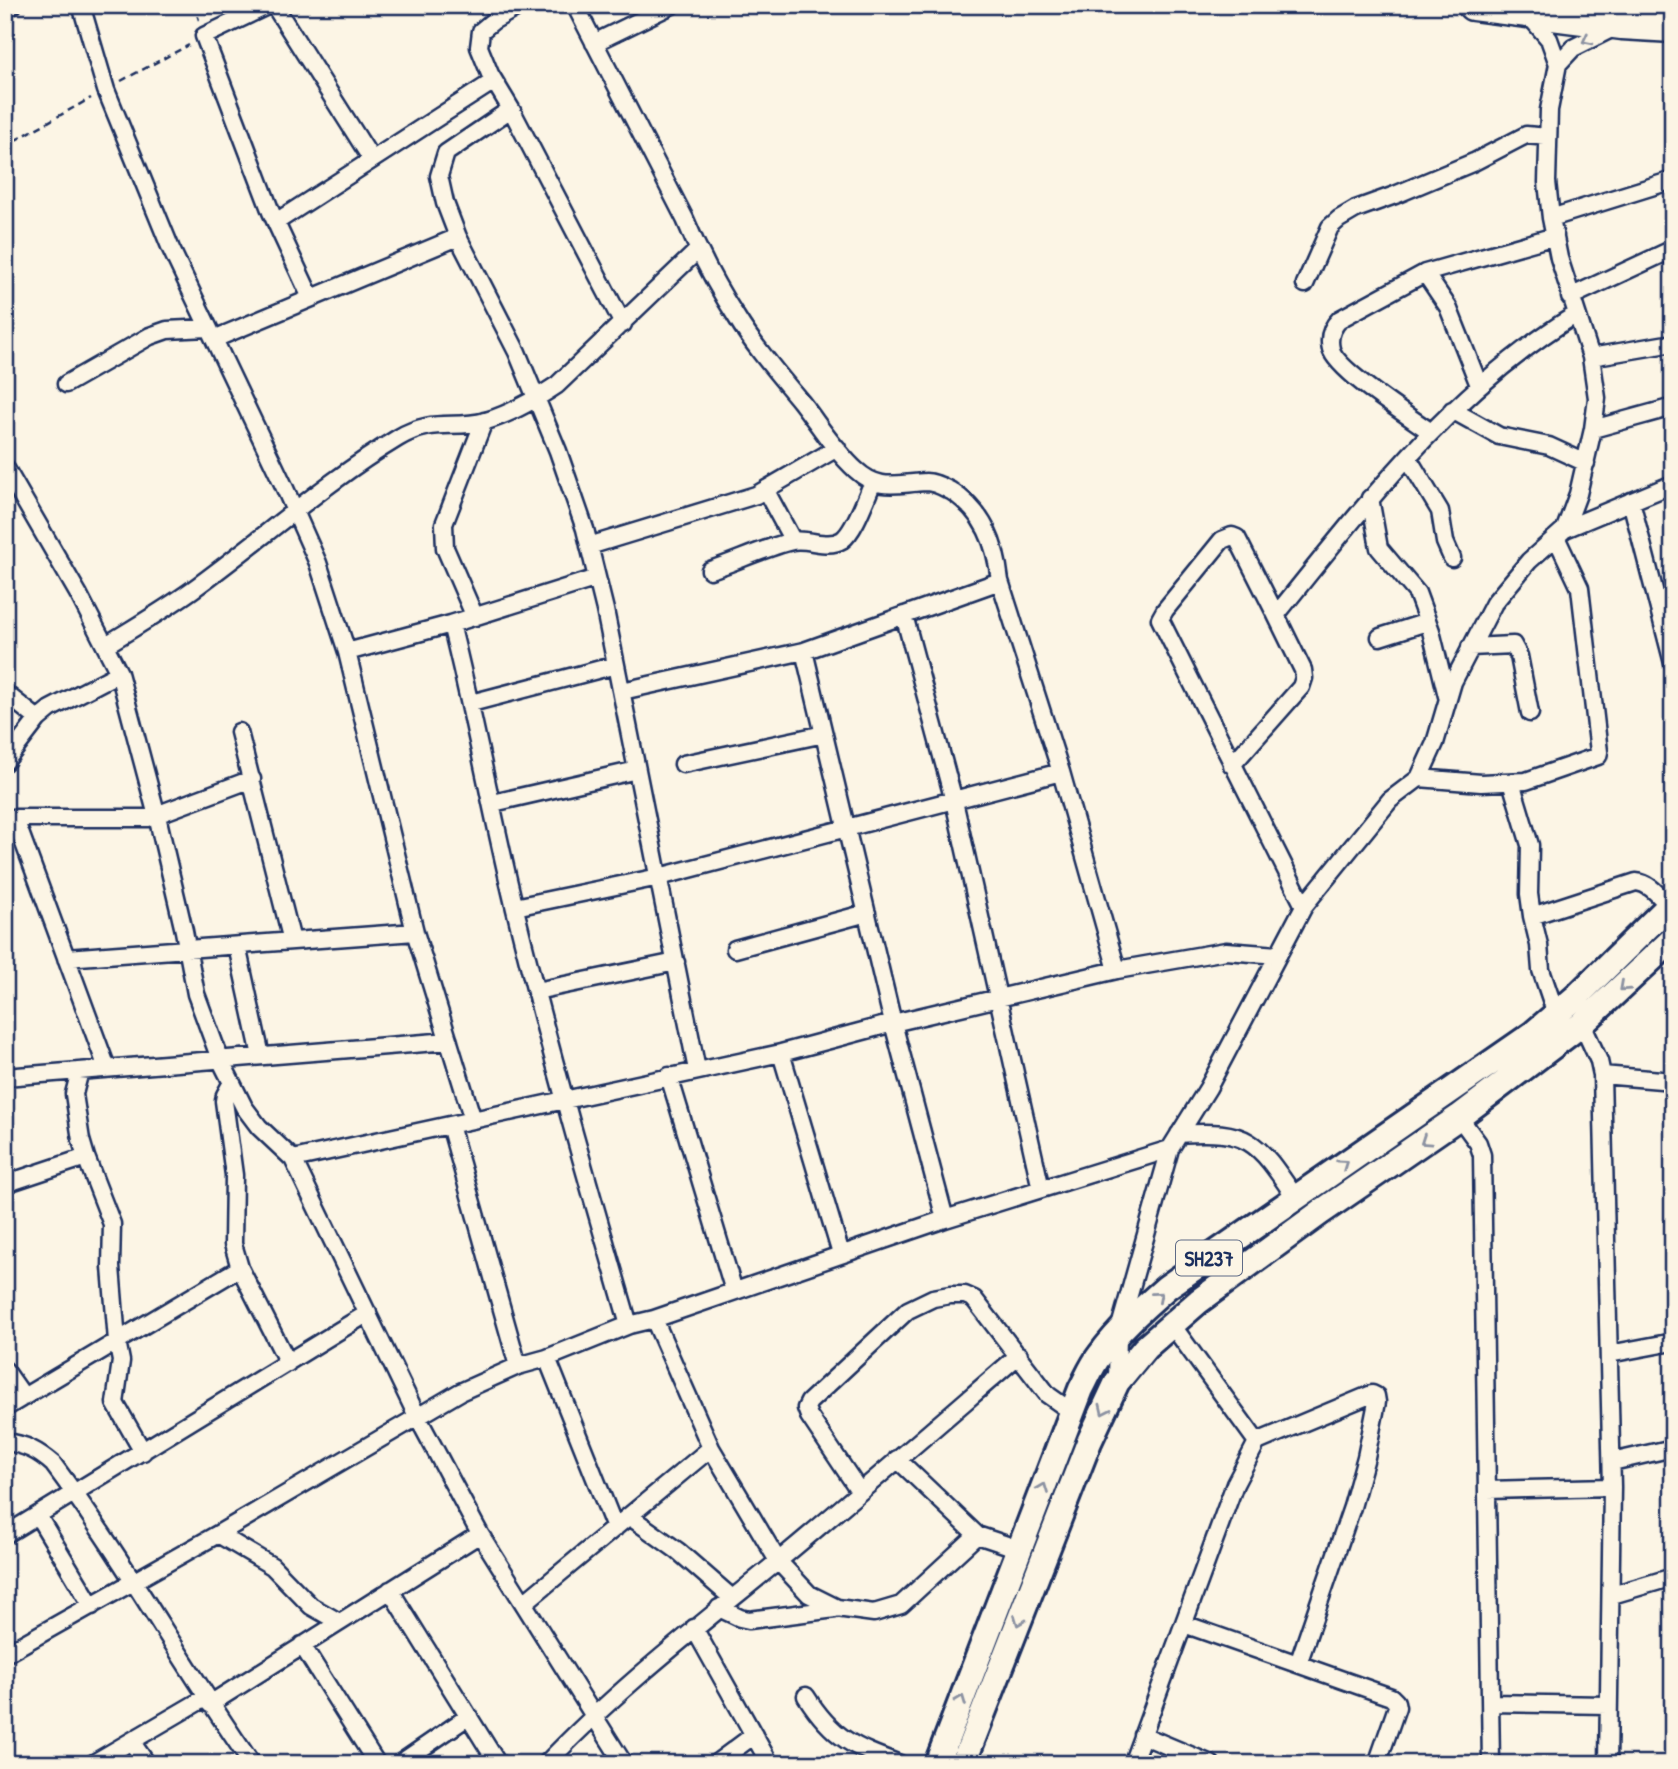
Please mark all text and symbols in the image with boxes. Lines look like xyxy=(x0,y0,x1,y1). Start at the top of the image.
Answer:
one-way arrow xyxy=(1582,31,1594,45)
one-way arrow xyxy=(1619,978,1632,991)
one-way arrow xyxy=(1420,1133,1433,1145)
one-way arrow xyxy=(1335,1160,1348,1172)
road number: SH237 xyxy=(1176,1240,1242,1276)
one-way arrow xyxy=(1149,1292,1162,1304)
one-way arrow xyxy=(1098,1403,1112,1415)
one-way arrow xyxy=(1034,1482,1048,1494)
one-way arrow xyxy=(1013,1614,1027,1626)
one-way arrow xyxy=(953,1695,967,1707)

